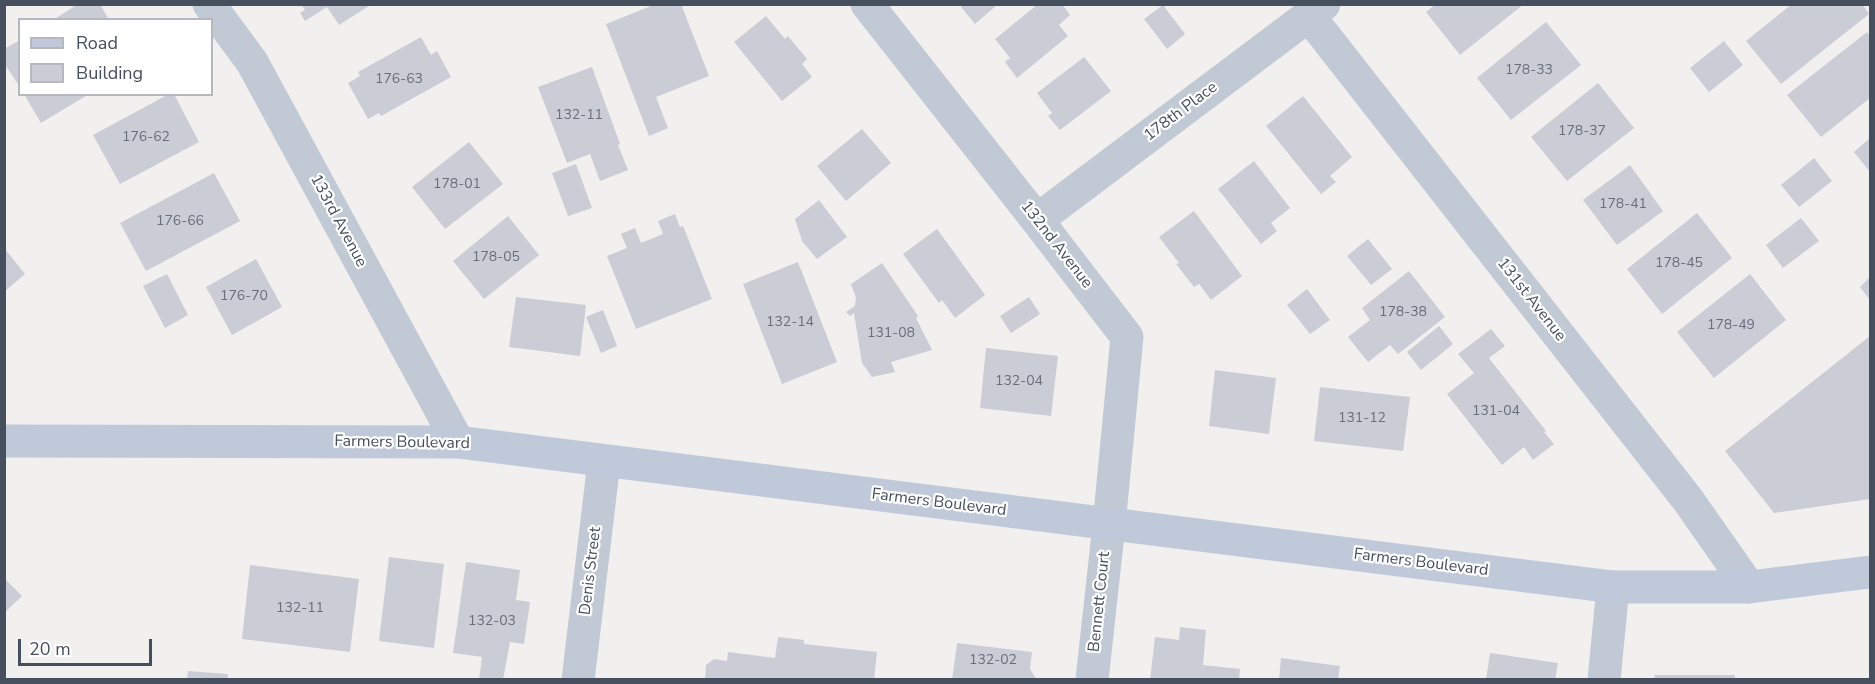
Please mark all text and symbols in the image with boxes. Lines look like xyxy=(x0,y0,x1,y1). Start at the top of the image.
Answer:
legend xyxy=(18,18,213,96)
text: Road xyxy=(76,31,118,55)
text: Building xyxy=(76,61,143,85)
house number: 178-33 xyxy=(1505,63,1553,79)
house number: 176-63 xyxy=(375,72,423,88)
street label: 178th Place xyxy=(1141,78,1221,146)
house number: 132-11 xyxy=(555,108,603,124)
house number: 178-37 xyxy=(1558,124,1606,140)
house number: 176-62 xyxy=(122,130,170,146)
street label: 133rd Avenue xyxy=(306,171,370,271)
house number: 178-01 xyxy=(433,177,481,193)
street label: 132nd Avenue xyxy=(1016,197,1096,293)
house number: 178-41 xyxy=(1599,197,1647,213)
house number: 176-66 xyxy=(156,214,204,230)
house number: 178-05 xyxy=(472,250,520,266)
street label: 131st Avenue xyxy=(1492,254,1570,346)
house number: 178-45 xyxy=(1655,256,1703,272)
house number: 176-70 xyxy=(220,289,268,305)
house number: 178-38 xyxy=(1379,305,1427,321)
house number: 132-14 xyxy=(766,315,814,331)
house number: 178-49 xyxy=(1707,318,1755,334)
house number: 131-08 xyxy=(867,326,915,342)
house number: 132-04 xyxy=(995,374,1043,390)
house number: 131-04 xyxy=(1472,404,1520,420)
house number: 131-12 xyxy=(1338,411,1386,427)
street label: Farmers Boulevard xyxy=(334,432,470,454)
street label: Farmers Boulevard xyxy=(871,485,1007,521)
street label: Denis Street xyxy=(576,526,606,616)
street label: Farmers Boulevard xyxy=(1353,545,1489,581)
street label: Bennett Court xyxy=(1085,551,1115,653)
house number: 132-11 xyxy=(276,601,324,617)
house number: 132-03 xyxy=(468,614,516,630)
scale bar xyxy=(21,627,154,665)
text: 20 m xyxy=(29,637,71,661)
house number: 132-02 xyxy=(969,653,1017,669)

